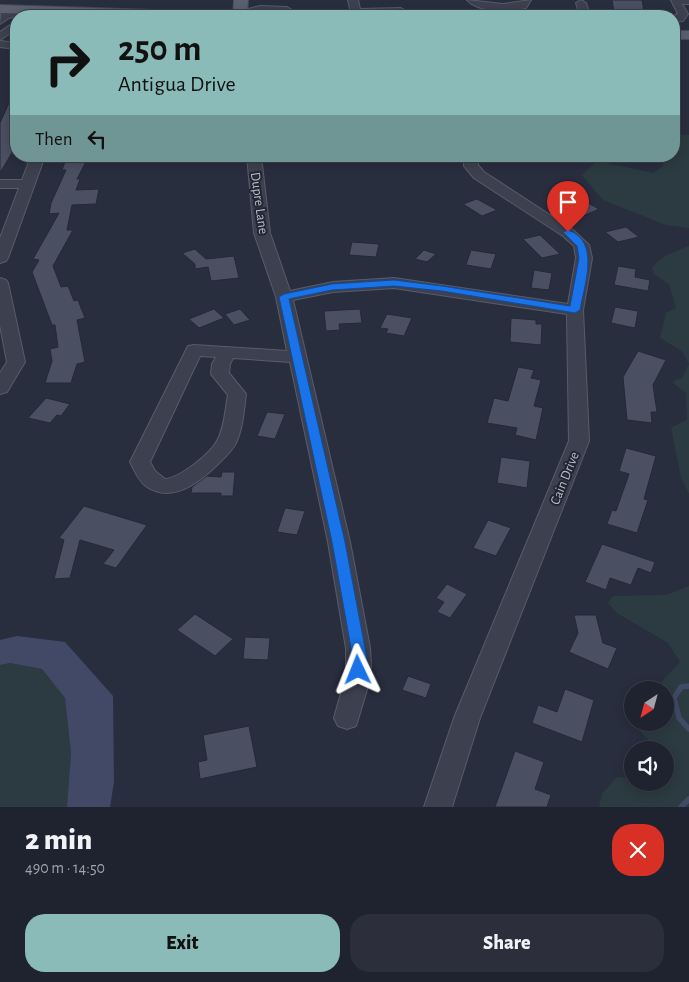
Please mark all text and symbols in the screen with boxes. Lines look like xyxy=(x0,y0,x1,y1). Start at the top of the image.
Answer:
icon: right xyxy=(35,30,100,95)
text: 250 m xyxy=(118,32,201,67)
text: Antigua Drive xyxy=(118,73,236,95)
icon: left xyxy=(83,125,111,153)
text: Then xyxy=(35,130,73,149)
street label: Dupre Lane xyxy=(248,171,270,235)
pin xyxy=(547,181,589,232)
icon: arrive xyxy=(554,188,582,216)
street label: Cain Drive xyxy=(548,450,582,507)
position arrow xyxy=(331,643,383,695)
north arrow xyxy=(624,681,674,731)
map controls xyxy=(624,681,674,791)
button: sound xyxy=(624,741,674,791)
button: close xyxy=(612,824,664,876)
text: 2 min xyxy=(25,825,92,855)
text: 490 m · 14:50 xyxy=(25,860,105,876)
button: Exit xyxy=(25,914,340,972)
button: Share xyxy=(350,914,664,972)

